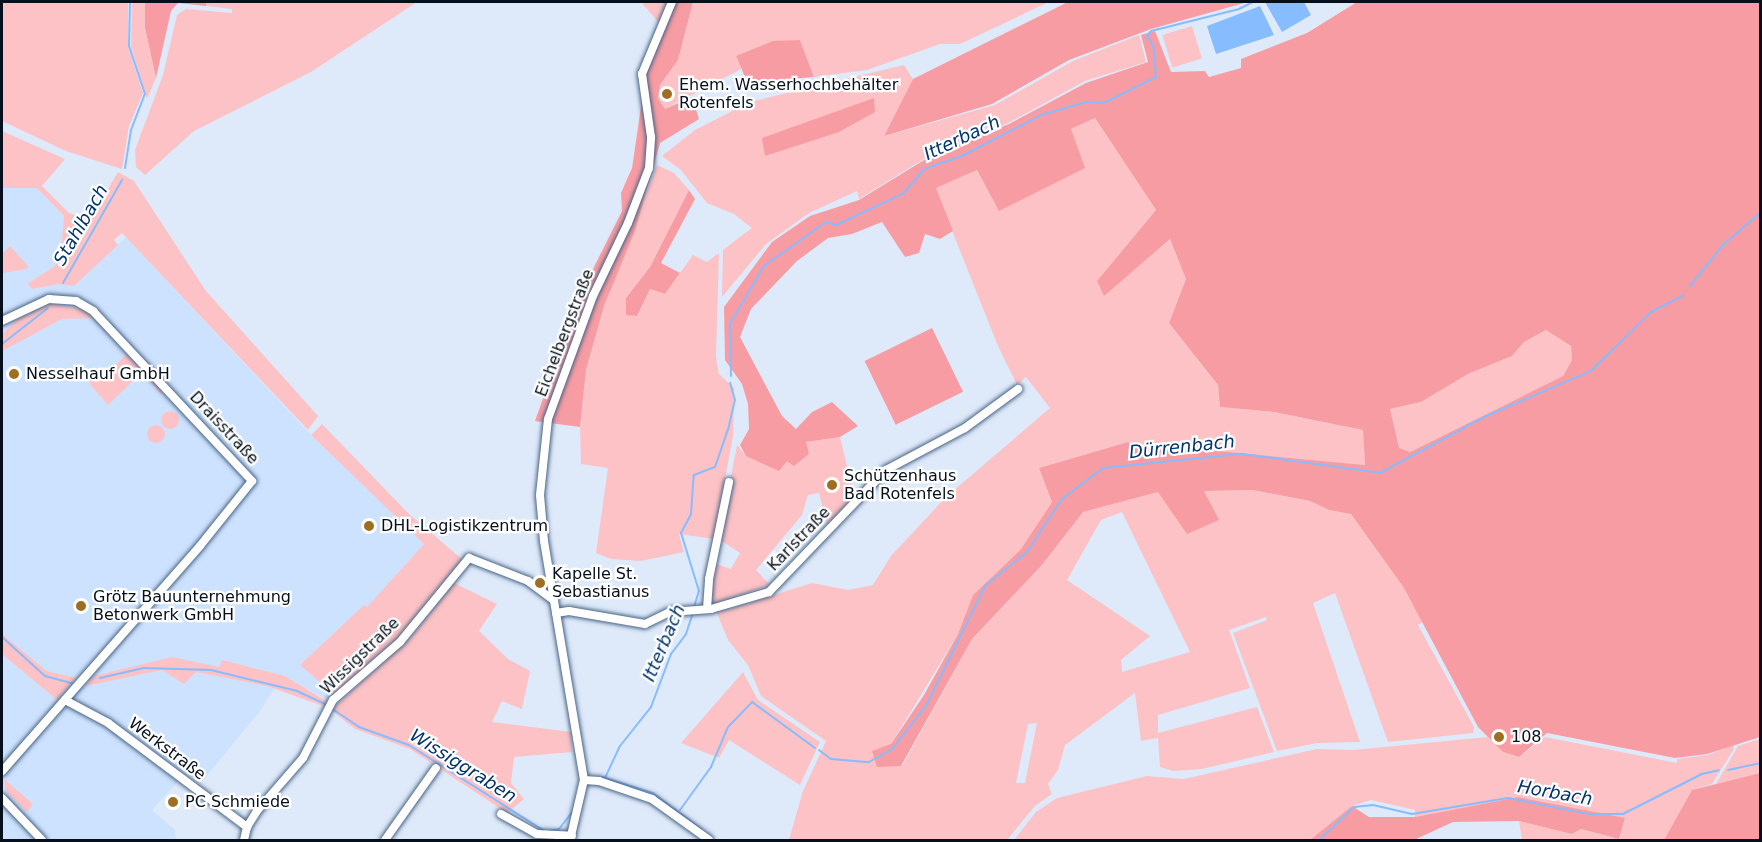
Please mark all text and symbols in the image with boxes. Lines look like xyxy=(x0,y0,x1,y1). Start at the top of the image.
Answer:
place label: Ehem. Wasserhochbehälter Rotenfels xyxy=(679,75,898,113)
marker: Ehem. Wasserhochbehälter Rotenfels xyxy=(660,87,674,101)
water label: Itterbach xyxy=(920,111,1004,165)
water label: Stahlbach xyxy=(49,181,113,269)
street label: Eichelbergstraße xyxy=(532,266,598,400)
place label: Nesselhauf GmbH xyxy=(26,364,170,384)
marker: Nesselhauf GmbH xyxy=(7,367,21,381)
street label: Draisstraße xyxy=(185,388,263,468)
water label: Dürrenbach xyxy=(1128,431,1236,463)
place label: Schützenhaus Bad Rotenfels xyxy=(844,466,956,504)
marker: Schützenhaus Bad Rotenfels xyxy=(825,478,839,492)
street label: Karlstraße xyxy=(764,503,834,575)
place label: DHL-Logistikzentrum xyxy=(381,516,548,536)
marker: DHL-Logistikzentrum xyxy=(362,519,376,533)
place label: Kapelle St. Sebastianus xyxy=(552,564,649,602)
marker: Kapelle St. Sebastianus xyxy=(533,576,547,590)
place label: Grötz Bauunternehmung Betonwerk GmbH xyxy=(93,587,291,625)
marker: Grötz Bauunternehmung Betonwerk GmbH xyxy=(74,599,88,613)
water label: Itterbach xyxy=(638,601,690,685)
street label: Wissigstraße xyxy=(317,614,403,698)
street label: Werkstraße xyxy=(125,714,209,784)
water label: Wissiggraben xyxy=(406,725,520,807)
place label: 108 xyxy=(1511,727,1542,747)
marker: 108 xyxy=(1492,730,1506,744)
water label: Horbach xyxy=(1516,776,1594,810)
place label: PC Schmiede xyxy=(185,792,290,812)
marker: PC Schmiede xyxy=(166,795,180,809)

